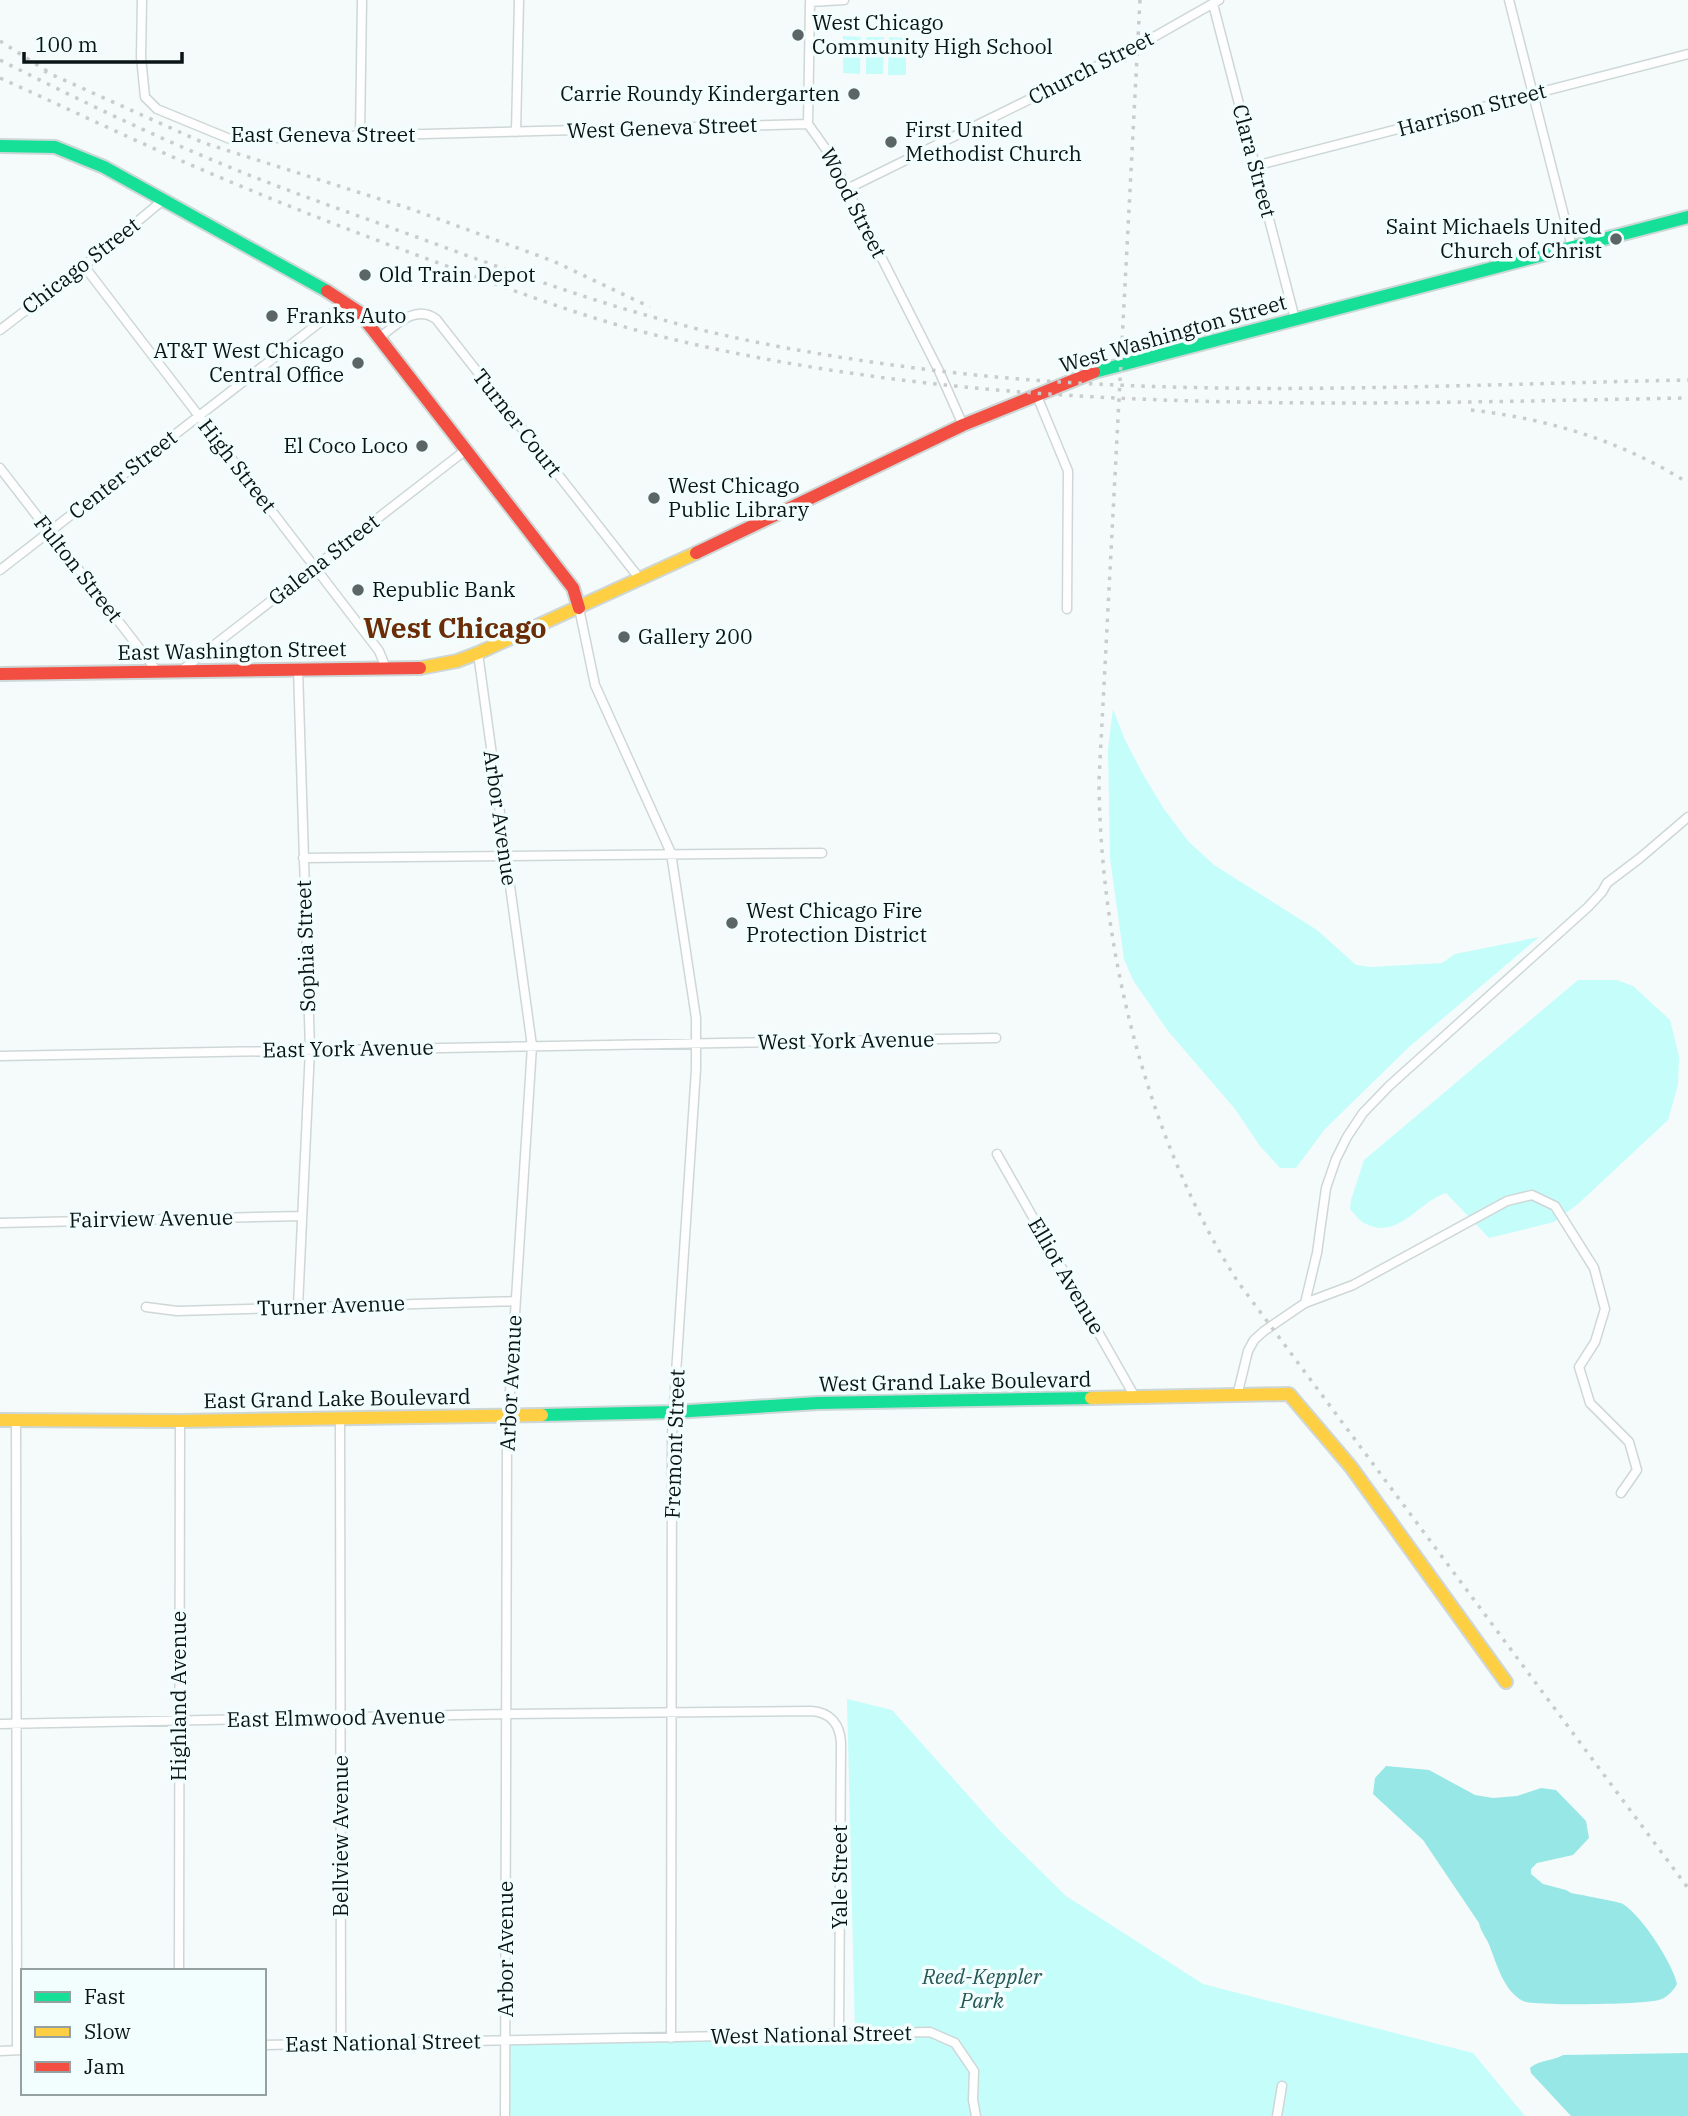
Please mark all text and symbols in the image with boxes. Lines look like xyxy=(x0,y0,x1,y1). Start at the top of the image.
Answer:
place label: West Chicago Community High School xyxy=(812,8,1053,60)
scale bar xyxy=(24,21,182,65)
street label: Church Street xyxy=(1023,24,1158,111)
marker: West Chicago Community High School xyxy=(790,27,806,43)
text: 100 m xyxy=(35,30,98,58)
street label: Harrison Street xyxy=(1394,76,1549,142)
place label: Carrie Roundy Kindergarten xyxy=(560,79,840,107)
marker: Carrie Roundy Kindergarten xyxy=(846,86,862,102)
street label: Clara Street xyxy=(1226,101,1284,220)
street label: West Geneva Street xyxy=(566,110,758,144)
place label: First United Methodist Church xyxy=(905,115,1082,167)
street label: East Geneva Street xyxy=(231,120,415,148)
marker: First United Methodist Church xyxy=(883,134,899,150)
street label: Wood Street xyxy=(814,143,894,262)
street label: Chicago Street xyxy=(16,210,145,320)
place label: Saint Michaels United Church of Christ xyxy=(1386,212,1602,264)
marker: Saint Michaels United Church of Christ xyxy=(1608,231,1624,247)
place label: Old Train Depot xyxy=(379,260,535,288)
marker: Old Train Depot xyxy=(357,267,373,283)
street label: West Washington Street xyxy=(1056,287,1289,379)
place label: Franks Auto xyxy=(286,301,406,329)
marker: Franks Auto xyxy=(264,308,280,324)
place label: AT&T West Chicago Central Office xyxy=(154,336,344,388)
marker: AT&T West Chicago Central Office xyxy=(350,355,366,371)
street label: Turner Court xyxy=(467,363,569,482)
street label: High Street xyxy=(192,413,283,518)
street label: Center Street xyxy=(63,423,182,525)
place label: El Coco Loco xyxy=(284,431,408,459)
marker: El Coco Loco xyxy=(414,438,430,454)
place label: West Chicago Public Library xyxy=(668,471,810,523)
marker: West Chicago Public Library xyxy=(646,490,662,506)
street label: Galena Street xyxy=(262,507,384,611)
street label: Fulton Street xyxy=(28,509,129,628)
place label: Republic Bank xyxy=(372,575,516,603)
marker: Republic Bank xyxy=(350,582,366,598)
district label: West Chicago xyxy=(363,609,547,646)
place label: Gallery 200 xyxy=(638,622,753,650)
marker: Gallery 200 xyxy=(616,629,632,645)
street label: East Washington Street xyxy=(117,634,347,666)
street label: Arbor Avenue xyxy=(478,748,524,887)
street label: Sophia Street xyxy=(289,880,321,1013)
place label: West Chicago Fire Protection District xyxy=(746,896,927,948)
marker: West Chicago Fire Protection District xyxy=(724,915,740,931)
street label: West York Avenue xyxy=(757,1024,935,1056)
street label: East York Avenue xyxy=(262,1033,434,1063)
street label: Fairview Avenue xyxy=(69,1203,233,1233)
street label: Elliot Avenue xyxy=(1022,1212,1112,1339)
street label: Turner Avenue xyxy=(256,1288,406,1322)
street label: Arbor Avenue xyxy=(492,1314,528,1452)
street label: West Grand Lake Boulevard xyxy=(818,1365,1092,1397)
street label: Fremont Street xyxy=(657,1369,691,1519)
street label: East Grand Lake Boulevard xyxy=(203,1382,471,1414)
street label: Highland Avenue xyxy=(164,1611,192,1781)
street label: East Elmwood Avenue xyxy=(226,1701,446,1733)
street label: Bellview Avenue xyxy=(326,1755,354,1917)
street label: Yale Street xyxy=(825,1825,853,1929)
street label: Arbor Avenue xyxy=(491,1881,519,2017)
park label: Reed-Keppler Park xyxy=(921,1962,1043,2014)
legend xyxy=(21,1969,266,2095)
text: Fast xyxy=(84,1982,125,2010)
text: Slow xyxy=(84,2017,131,2045)
street label: West National Street xyxy=(710,2018,912,2050)
street label: East National Street xyxy=(285,2026,481,2058)
text: Jam xyxy=(84,2052,125,2080)

